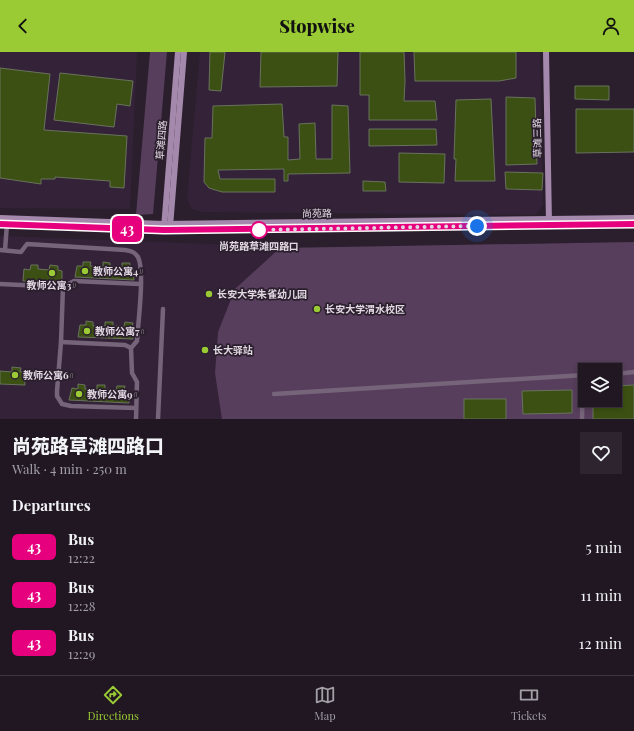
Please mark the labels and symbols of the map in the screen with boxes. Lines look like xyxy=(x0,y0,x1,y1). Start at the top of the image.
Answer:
street label: 草滩三路 xyxy=(530,118,544,158)
street label: 草滩四路 xyxy=(152,119,170,161)
street label: 尚苑路 xyxy=(302,206,332,220)
line badge: 43 xyxy=(109,216,145,242)
your location xyxy=(467,216,487,236)
marker: 尚苑路草滩四路口 xyxy=(250,221,268,239)
place label: 尚苑路草滩四路口 xyxy=(219,239,299,253)
place label: 教师公寓4# xyxy=(93,264,144,278)
marker: 教师公寓4# xyxy=(80,266,90,276)
marker: 教师公寓3# xyxy=(47,268,57,278)
place label: 教师公寓3# xyxy=(26,278,78,292)
place label: 长安大学朱雀幼儿园 xyxy=(217,287,307,301)
marker: 长安大学朱雀幼儿园 xyxy=(204,289,214,299)
place label: 长安大学渭水校区 xyxy=(325,302,405,316)
marker: 长安大学渭水校区 xyxy=(312,304,322,314)
place label: 教师公寓7# xyxy=(95,324,146,338)
marker: 教师公寓7# xyxy=(82,326,92,336)
place label: 长大驿站 xyxy=(213,343,253,357)
marker: 长大驿站 xyxy=(200,345,210,355)
place label: 教师公寓6# xyxy=(23,368,75,382)
marker: 教师公寓6# xyxy=(10,370,20,380)
place label: 教师公寓9# xyxy=(87,387,139,401)
marker: 教师公寓9# xyxy=(74,389,84,399)

